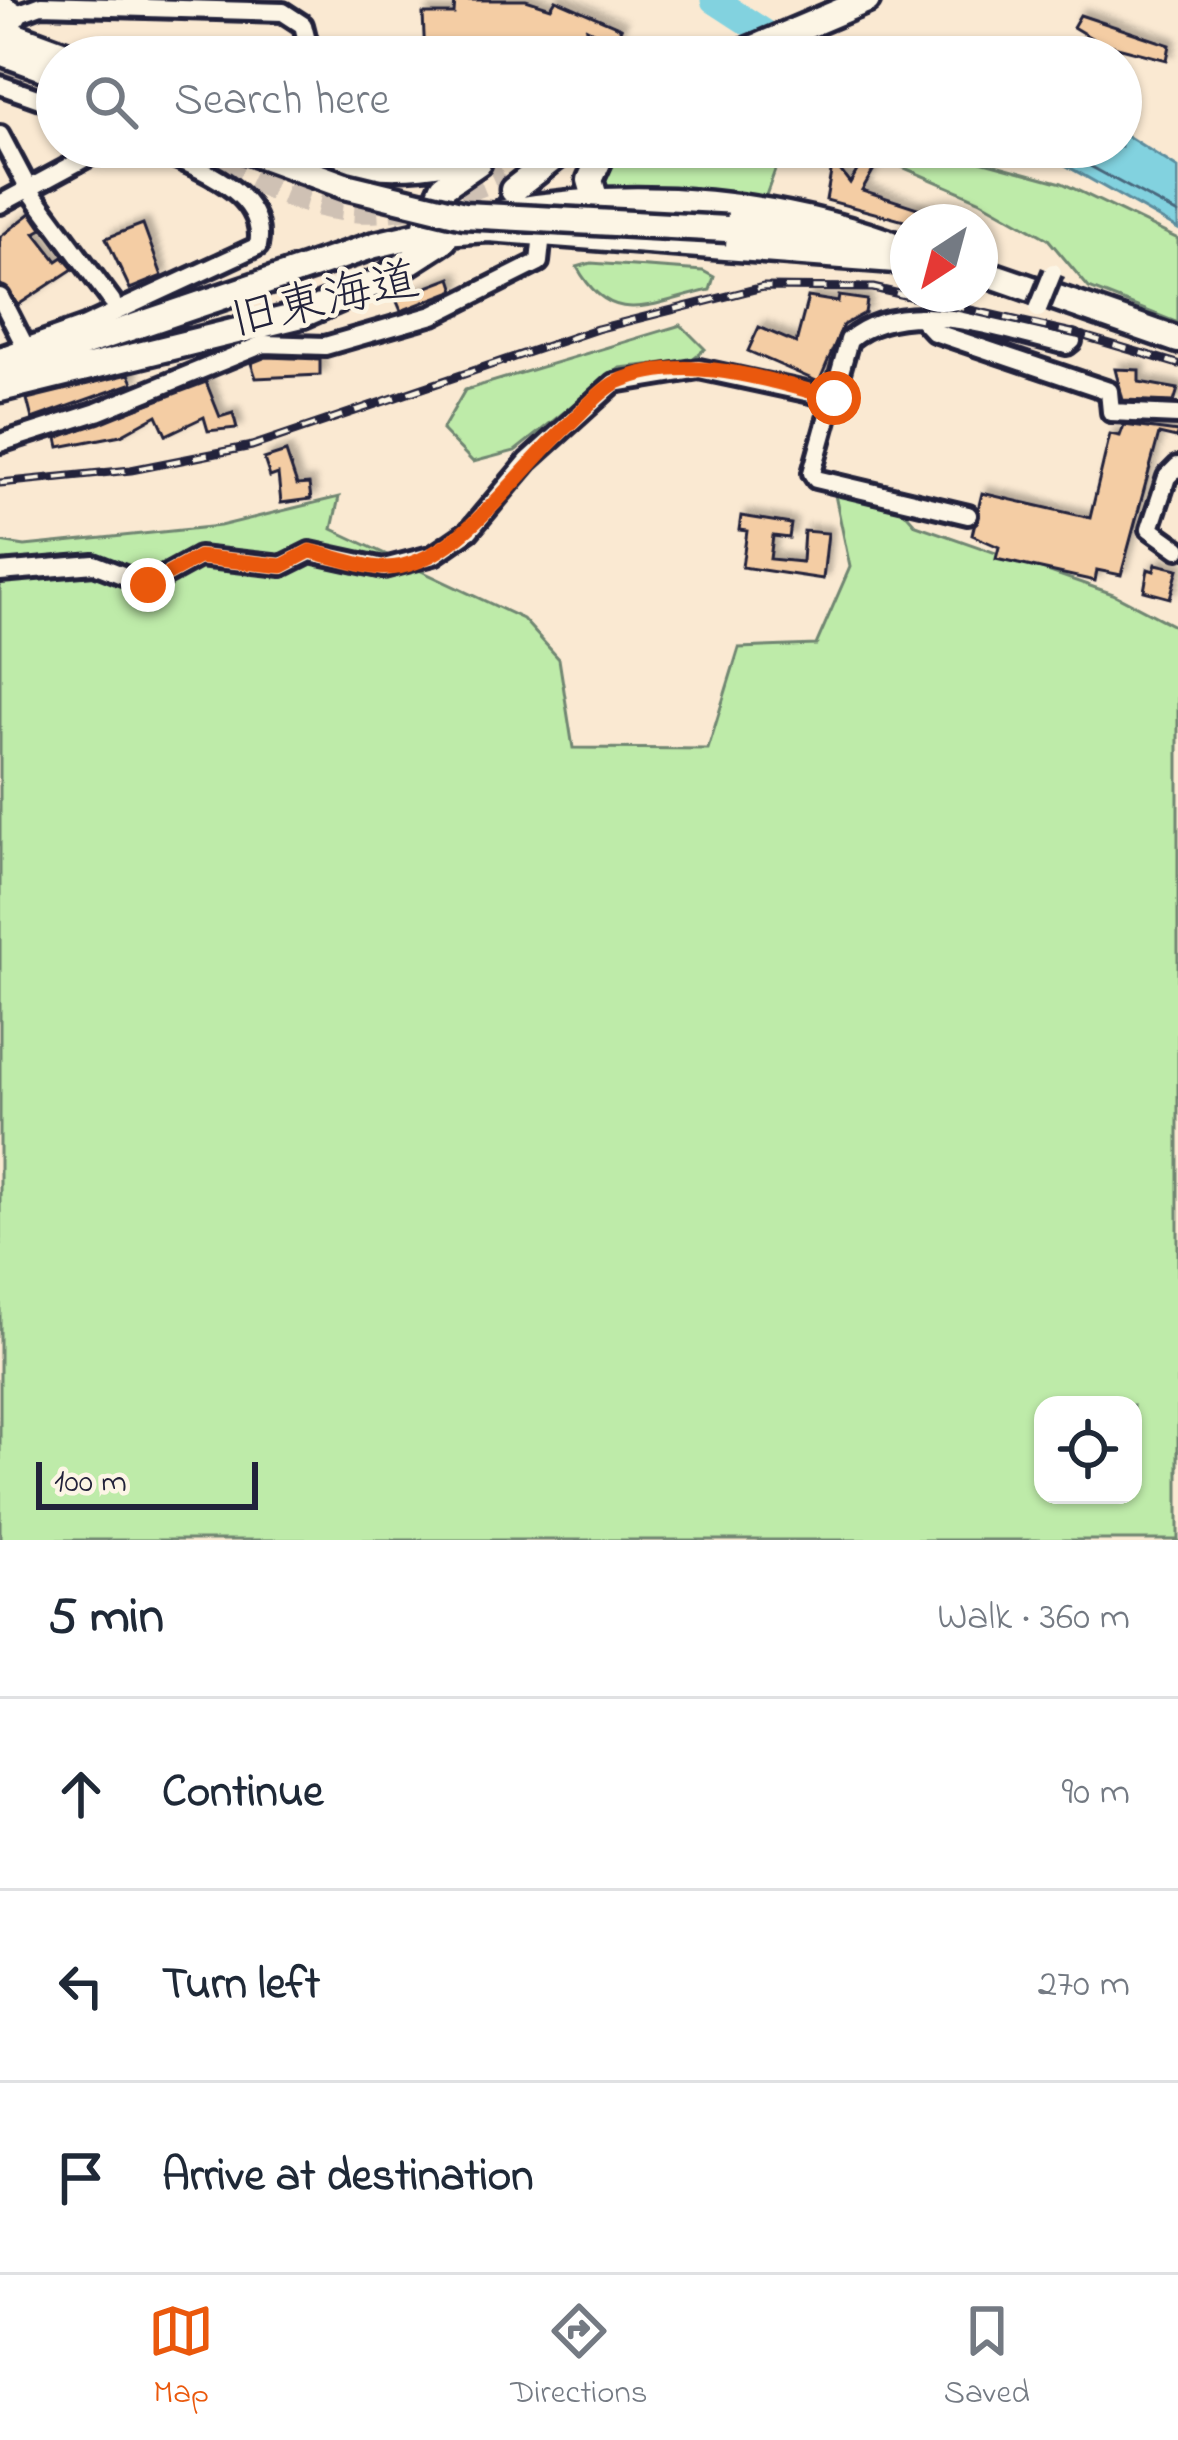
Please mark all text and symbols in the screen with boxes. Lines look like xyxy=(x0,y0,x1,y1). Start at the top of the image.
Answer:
search box xyxy=(36,36,1142,168)
icon: search xyxy=(78,69,144,135)
text: Search here xyxy=(174,69,390,135)
north arrow xyxy=(890,204,998,312)
street label: 旧東海道 xyxy=(224,246,427,358)
route start xyxy=(807,371,861,425)
route end xyxy=(121,558,175,612)
map controls xyxy=(1034,1396,1142,1504)
button: locate xyxy=(1034,1396,1142,1504)
scale bar xyxy=(36,1456,258,1509)
text: 100 m xyxy=(54,1459,127,1507)
text: 5 min xyxy=(48,1581,164,1656)
text: Walk · 360 m xyxy=(937,1590,1130,1647)
icon: ahead xyxy=(48,1761,114,1827)
text: Continue xyxy=(162,1761,323,1827)
text: 90 m xyxy=(1061,1765,1130,1822)
icon: left xyxy=(48,1953,114,2019)
text: Turn left xyxy=(162,1953,320,2019)
text: 270 m xyxy=(1038,1957,1130,2014)
icon: arrive xyxy=(48,2145,114,2211)
text: Arrive at destination xyxy=(162,2145,533,2211)
tab: Map xyxy=(148,2298,214,2418)
tab: Directions xyxy=(510,2298,647,2418)
tab: Saved xyxy=(944,2298,1030,2418)

